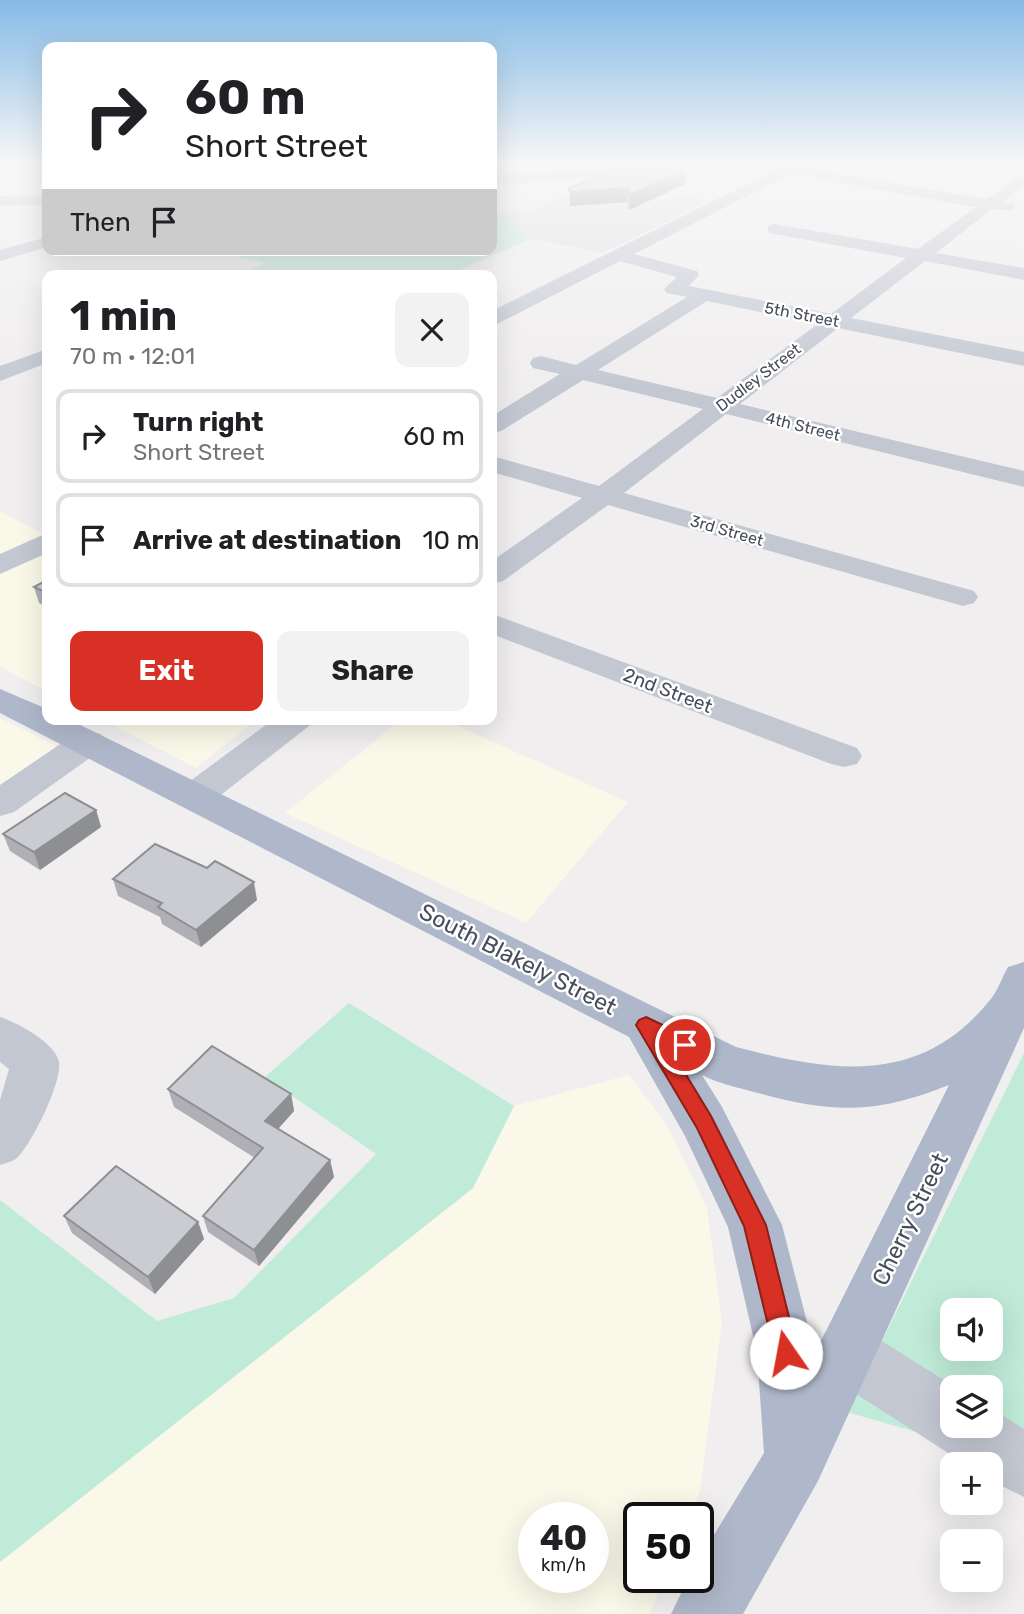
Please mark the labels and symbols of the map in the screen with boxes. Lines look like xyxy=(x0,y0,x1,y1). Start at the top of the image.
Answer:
street label: 5th Street xyxy=(763,298,841,331)
street label: Dudley Street xyxy=(712,339,804,415)
street label: 4th Street xyxy=(764,408,842,445)
street label: 3rd Street xyxy=(688,511,766,550)
street label: 2nd Street xyxy=(620,663,716,718)
street label: South Blakely Street xyxy=(415,897,621,1021)
pin xyxy=(655,1015,715,1075)
street label: Cherry Street xyxy=(866,1148,954,1290)
position arrow xyxy=(749,1316,823,1390)
speed limit sign: 50 xyxy=(623,1502,714,1593)

